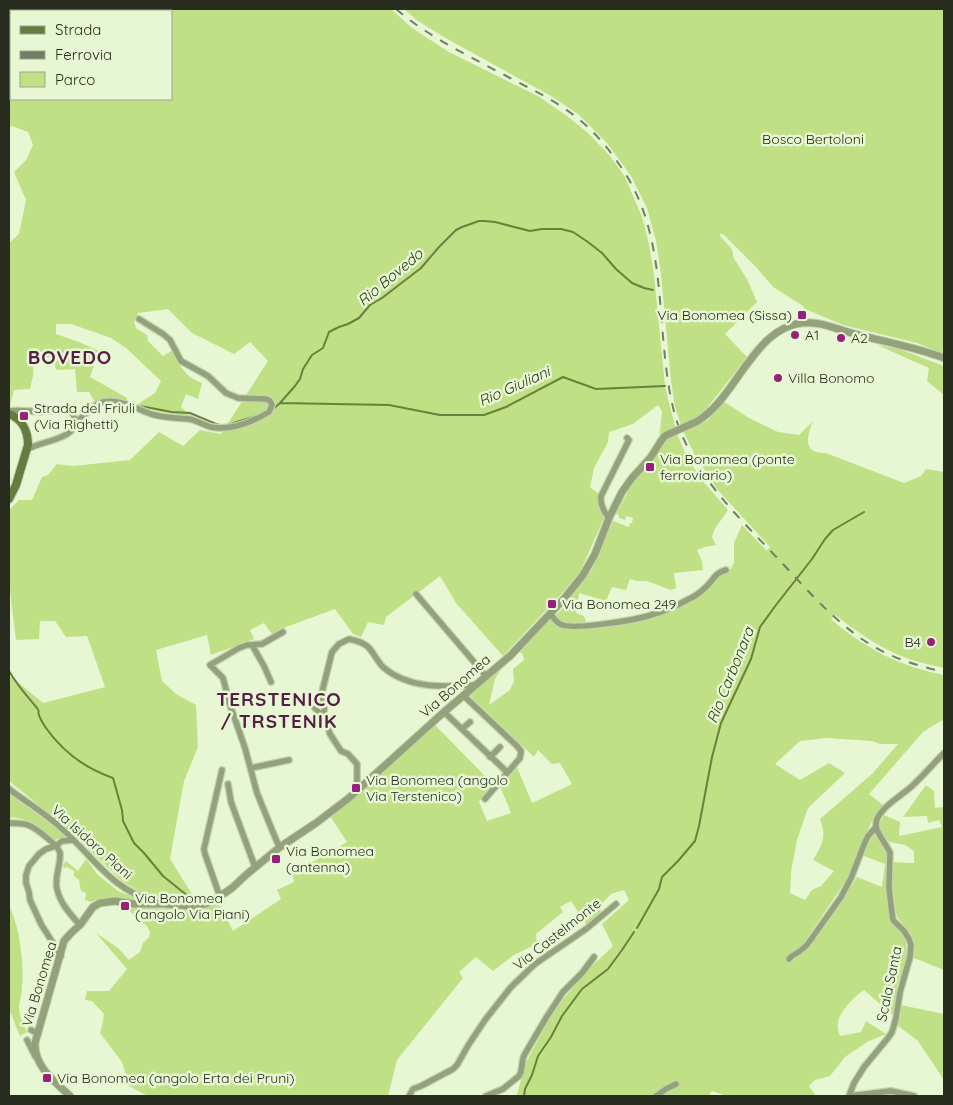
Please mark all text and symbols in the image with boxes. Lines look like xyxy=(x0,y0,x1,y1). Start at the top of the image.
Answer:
legend xyxy=(10,10,172,100)
text: Strada xyxy=(55,20,101,39)
text: Ferrovia xyxy=(55,45,112,64)
text: Parco xyxy=(55,70,95,89)
park label: Bosco Bertoloni xyxy=(762,130,864,148)
water label: Rio Bovedo xyxy=(353,244,427,310)
place label: Via Bonomea (Sissa) xyxy=(657,306,792,324)
marker: Via Bonomea (Sissa) xyxy=(796,309,808,321)
place label: A1 xyxy=(805,326,819,344)
marker: A1 xyxy=(789,329,801,341)
place label: A2 xyxy=(851,329,868,347)
marker: A2 xyxy=(835,332,847,344)
district label: BOVEDO xyxy=(28,345,112,369)
water label: Rio Giuliani xyxy=(475,361,554,410)
place label: Villa Bonomo xyxy=(788,369,874,387)
marker: Villa Bonomo xyxy=(772,372,784,384)
place label: Strada del Friuli (Via Righetti) xyxy=(34,399,135,433)
marker: Strada del Friuli (Via Righetti) xyxy=(18,410,30,422)
place label: Via Bonomea (ponte ferroviario) xyxy=(660,450,795,484)
marker: Via Bonomea (ponte ferroviario) xyxy=(644,461,656,473)
place label: Via Bonomea 249 xyxy=(562,595,676,613)
marker: Via Bonomea 249 xyxy=(546,598,558,610)
water label: Rio Carbonara xyxy=(702,623,758,726)
place label: B4 xyxy=(905,633,921,651)
marker: B4 xyxy=(925,636,937,648)
street label: Via Bonomea xyxy=(416,650,494,722)
district label: TERSTENICO / TRSTENIK xyxy=(216,687,342,733)
place label: Via Bonomea (angolo Via Terstenico) xyxy=(366,771,508,805)
marker: Via Bonomea (angolo Via Terstenico) xyxy=(350,782,362,794)
street label: Via Isidoro Piani xyxy=(48,801,136,883)
place label: Via Bonomea (antenna) xyxy=(286,842,374,876)
marker: Via Bonomea (antenna) xyxy=(270,853,282,865)
place label: Via Bonomea (angolo Via Piani) xyxy=(135,889,250,923)
street label: Via Castelmonte xyxy=(509,894,605,974)
marker: Via Bonomea (angolo Via Piani) xyxy=(119,900,131,912)
street label: Via Bonomea xyxy=(18,939,60,1029)
street label: Scala Santa xyxy=(872,945,906,1023)
place label: Via Bonomea (angolo Erta dei Pruni) xyxy=(57,1069,294,1087)
marker: Via Bonomea (angolo Erta dei Pruni) xyxy=(41,1072,53,1084)

